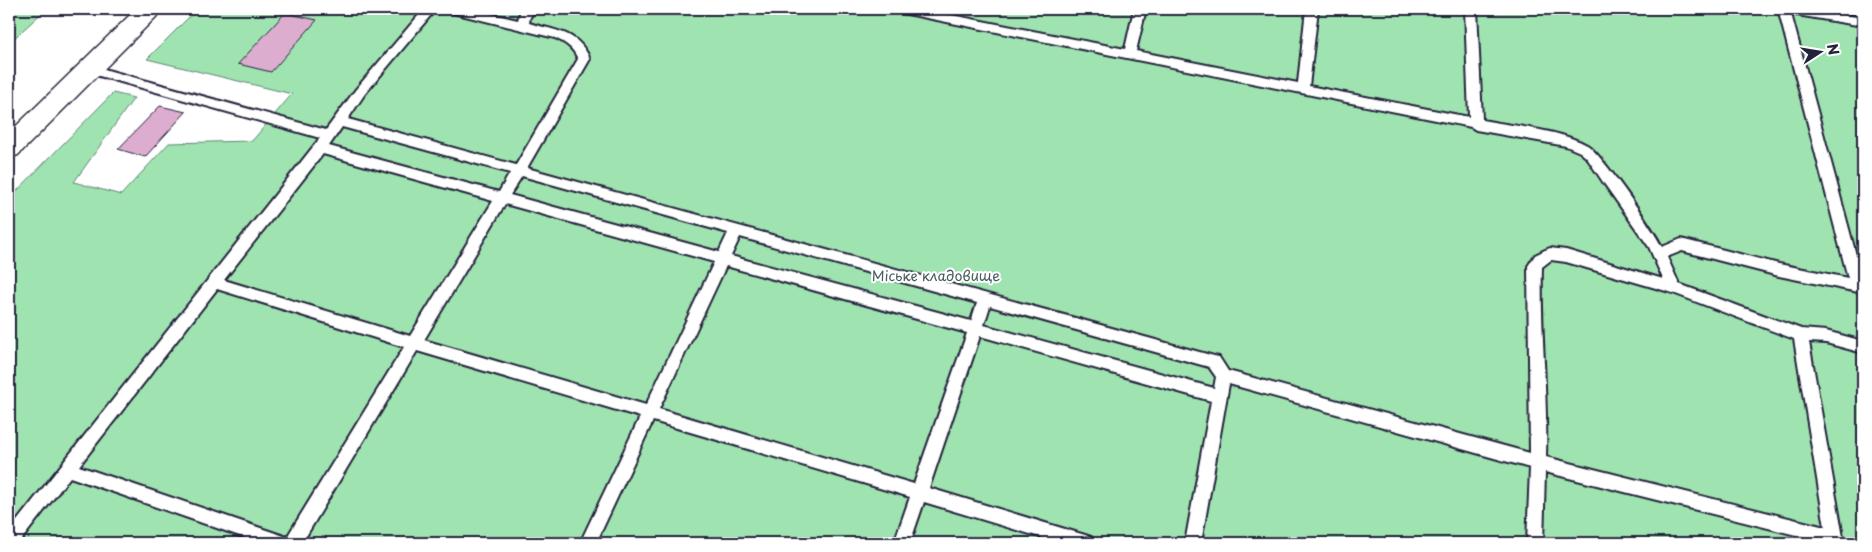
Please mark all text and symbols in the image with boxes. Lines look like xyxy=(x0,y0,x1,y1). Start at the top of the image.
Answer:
north arrow xyxy=(1794,28,1844,78)
text: N xyxy=(1822,42,1845,57)
park label: Міське кладовище xyxy=(872,265,1000,286)

